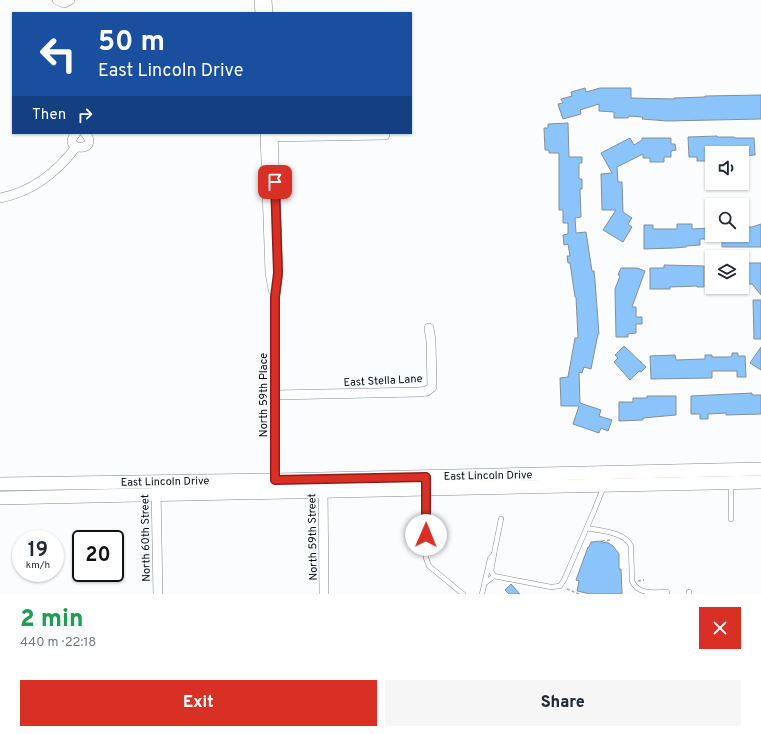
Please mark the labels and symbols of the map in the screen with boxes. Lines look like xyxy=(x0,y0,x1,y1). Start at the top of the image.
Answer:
pin xyxy=(258,165,292,199)
street label: North 59th Place xyxy=(257,353,271,437)
street label: East Stella Lane xyxy=(343,372,423,390)
street label: East Lincoln Drive xyxy=(443,468,533,484)
street label: East Lincoln Drive xyxy=(120,474,210,490)
street label: North 59th Street xyxy=(305,493,321,581)
street label: North 60th Street xyxy=(138,494,154,582)
position arrow xyxy=(405,514,447,556)
speed limit sign: 20 xyxy=(72,530,124,582)

